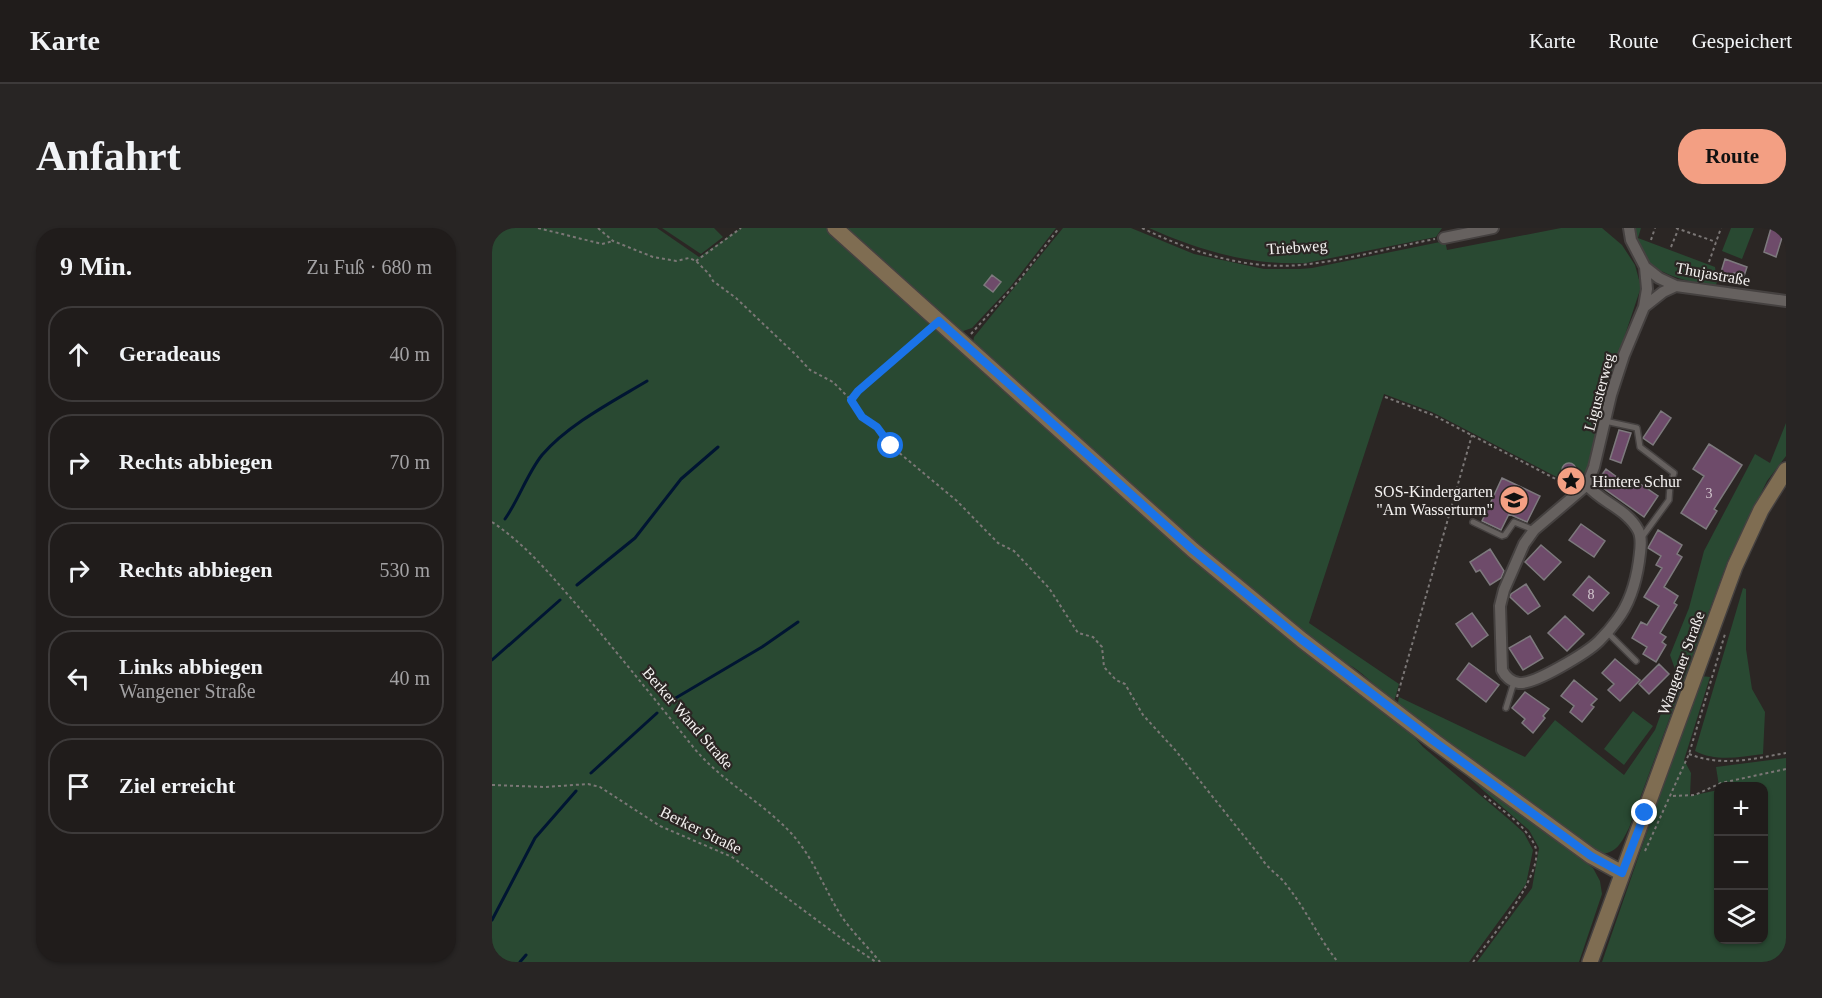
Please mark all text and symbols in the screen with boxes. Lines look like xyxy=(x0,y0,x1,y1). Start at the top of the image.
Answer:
text: Karte xyxy=(30,25,100,56)
text: Karte xyxy=(1529,29,1576,53)
text: Route xyxy=(1609,29,1659,53)
text: Gespeichert xyxy=(1692,29,1792,53)
button: Route xyxy=(1678,129,1786,184)
text: Anfahrt xyxy=(36,133,181,179)
street label: Triebweg xyxy=(1266,236,1328,259)
text: 9 Min. xyxy=(60,252,132,281)
text: Zu Fuß · 680 m xyxy=(306,256,432,278)
street label: Thujastraße xyxy=(1674,259,1752,290)
icon: ahead xyxy=(62,338,95,371)
text: Geradeaus xyxy=(119,341,220,366)
text: 40 m xyxy=(389,343,430,365)
street label: Ligusterweg xyxy=(1580,351,1619,433)
route start xyxy=(877,432,903,458)
icon: right xyxy=(62,446,95,479)
text: Rechts abbiegen xyxy=(119,449,272,474)
text: 70 m xyxy=(389,451,430,473)
place icon: Hintere Schur xyxy=(1555,465,1587,497)
place label: Hintere Schur xyxy=(1592,473,1682,490)
place label: SOS-Kindergarten "Am Wasserturm" xyxy=(1374,483,1493,518)
school or university icon: SOS-Kindergarten "Am Wasserturm" xyxy=(1498,484,1530,516)
house number: 3 xyxy=(1706,486,1713,501)
icon: right xyxy=(62,554,95,587)
text: Rechts abbiegen xyxy=(119,557,272,582)
text: 530 m xyxy=(379,559,430,581)
house number: 8 xyxy=(1588,587,1595,602)
street label: Wangener Straße xyxy=(1654,609,1709,718)
text: Links abbiegen xyxy=(119,654,263,679)
icon: left xyxy=(62,662,95,695)
street label: Berker Wand Straße xyxy=(639,664,737,772)
text: 40 m xyxy=(389,667,430,689)
text: Wangener Straße xyxy=(119,680,256,702)
icon: arrive xyxy=(62,770,95,803)
text: Ziel erreicht xyxy=(119,773,235,798)
map controls xyxy=(1714,782,1768,944)
button: + xyxy=(1714,782,1768,836)
route end xyxy=(1631,799,1657,825)
street label: Berker Straße xyxy=(658,803,744,857)
button: − xyxy=(1714,836,1768,890)
button: layers xyxy=(1714,890,1768,944)

